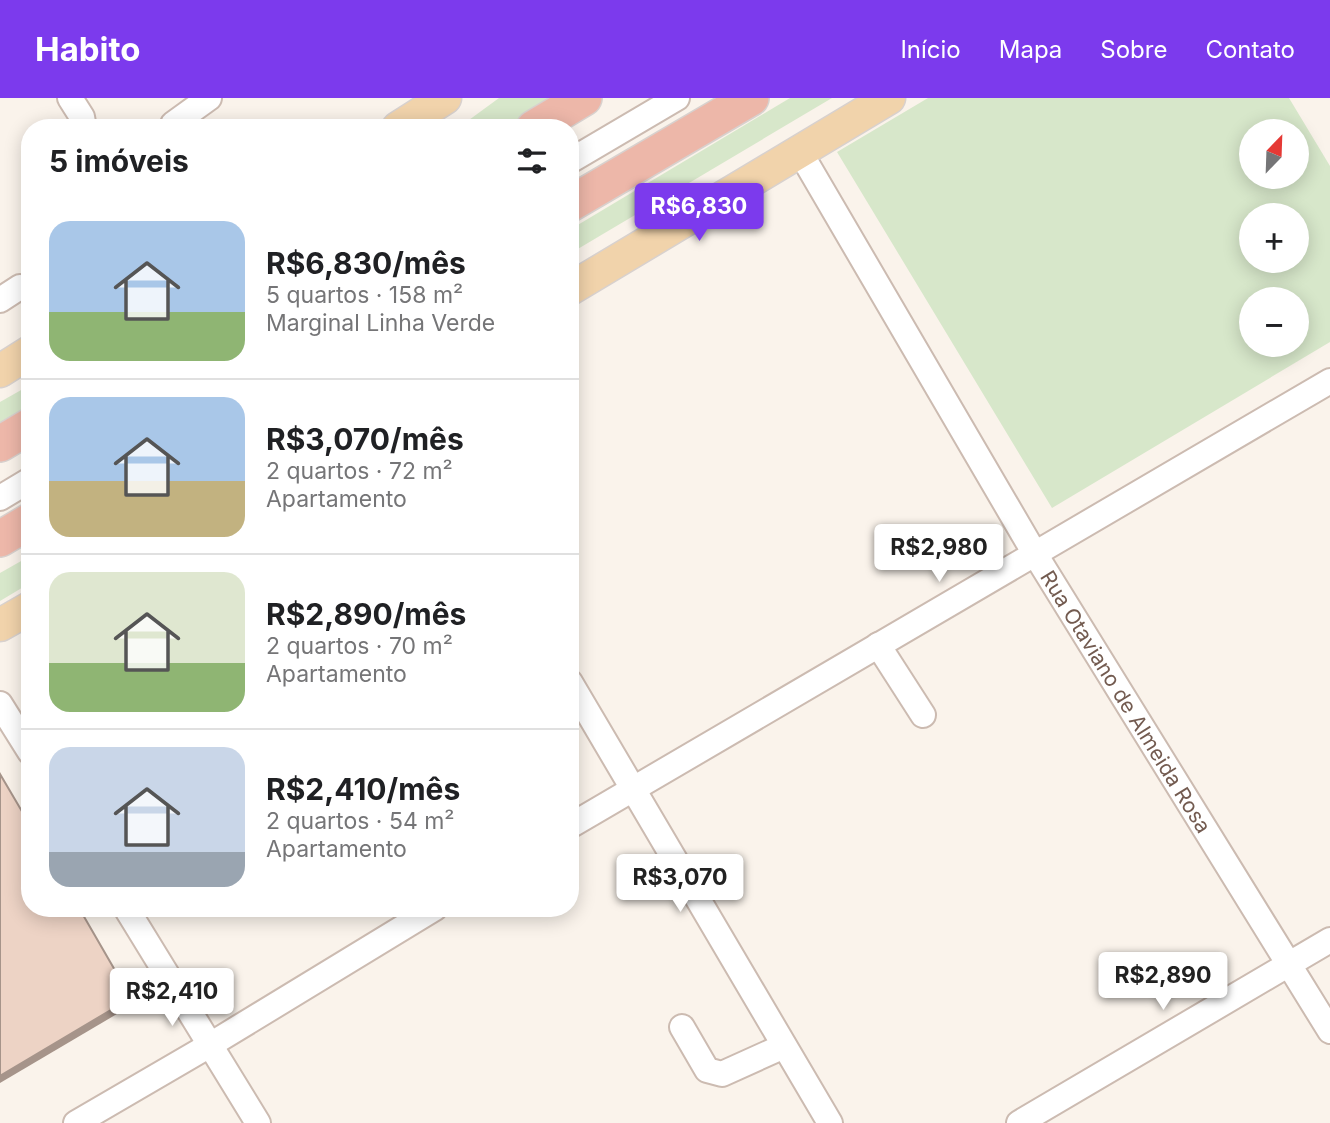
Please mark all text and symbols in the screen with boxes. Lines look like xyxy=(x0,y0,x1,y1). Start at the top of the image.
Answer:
text: Habito xyxy=(35,29,141,69)
text: Início xyxy=(900,35,961,64)
text: Mapa xyxy=(999,35,1062,64)
text: Sobre xyxy=(1100,35,1167,64)
text: Contato xyxy=(1205,35,1295,64)
north arrow xyxy=(1239,119,1309,189)
map controls xyxy=(1239,119,1309,357)
icon: filters xyxy=(513,142,551,180)
text: 5 imóveis xyxy=(49,143,189,179)
pin: R$6,830 xyxy=(634,184,764,243)
text: R$6,830 xyxy=(651,192,747,220)
button: + xyxy=(1239,203,1309,273)
text: R$6,830/mês xyxy=(266,245,466,281)
icon: home xyxy=(105,249,189,333)
text: 5 quartos · 158 m² xyxy=(266,281,463,309)
button: − xyxy=(1239,287,1309,357)
text: Marginal Linha Verde xyxy=(266,309,495,337)
text: R$3,070/mês xyxy=(266,421,464,457)
icon: home xyxy=(105,425,189,509)
text: 2 quartos · 72 m² xyxy=(266,457,453,485)
text: Apartamento xyxy=(266,485,407,513)
pin: R$2,980 xyxy=(874,524,1004,584)
text: R$2,980 xyxy=(890,533,988,561)
street label: Rua Otaviano de Almeida Rosa xyxy=(1036,566,1217,837)
text: R$2,890/mês xyxy=(266,596,466,632)
icon: home xyxy=(105,600,189,684)
text: 2 quartos · 70 m² xyxy=(266,632,453,660)
text: Apartamento xyxy=(266,660,407,688)
text: R$2,410/mês xyxy=(266,771,460,807)
icon: home xyxy=(105,775,189,859)
text: 2 quartos · 54 m² xyxy=(266,807,455,835)
text: Apartamento xyxy=(266,835,407,863)
pin: R$3,070 xyxy=(615,854,745,914)
text: R$3,070 xyxy=(632,863,728,891)
pin: R$2,890 xyxy=(1098,953,1228,1012)
text: R$2,890 xyxy=(1114,961,1212,989)
pin: R$2,410 xyxy=(107,968,237,1028)
text: R$2,410 xyxy=(126,977,218,1005)

